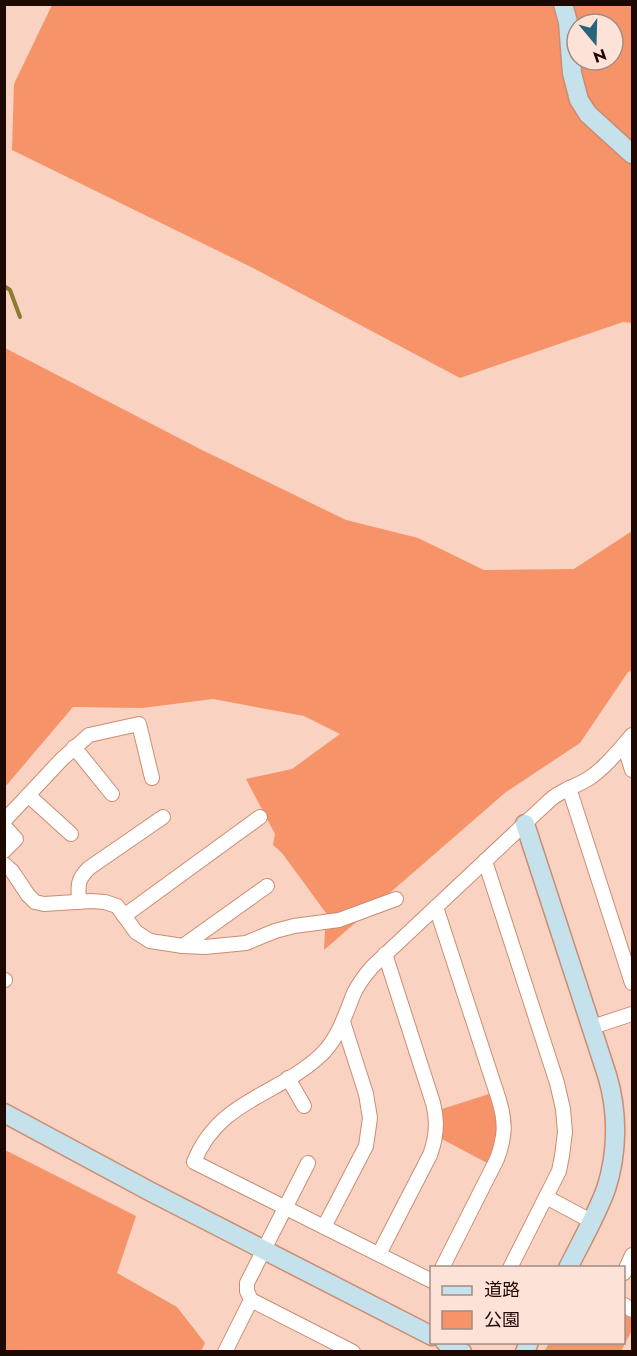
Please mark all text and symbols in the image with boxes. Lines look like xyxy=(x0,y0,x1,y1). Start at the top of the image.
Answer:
north arrow xyxy=(565,12,625,72)
text: N xyxy=(590,43,609,69)
legend xyxy=(430,1266,625,1344)
text: 道路 xyxy=(484,1277,520,1303)
text: 公園 xyxy=(484,1307,520,1333)

